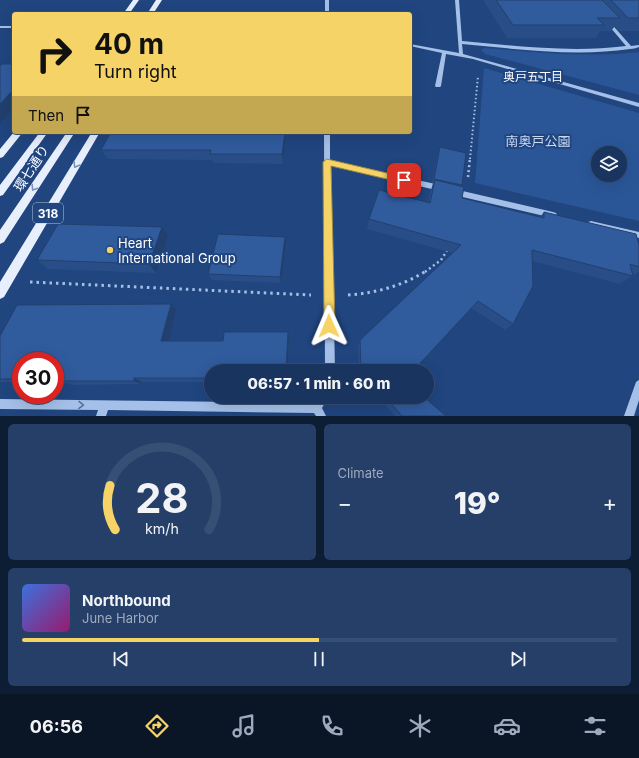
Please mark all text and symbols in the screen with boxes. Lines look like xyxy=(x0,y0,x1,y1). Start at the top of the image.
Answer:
text: 40 m xyxy=(94,27,164,61)
icon: right xyxy=(28,28,80,80)
text: Turn right xyxy=(94,61,177,82)
district label: 奥戸五丁目 xyxy=(503,69,563,84)
icon: arrive xyxy=(72,104,94,126)
text: Then xyxy=(28,106,64,125)
park label: 南奥戸公園 xyxy=(505,133,571,149)
street label: 環七通り xyxy=(10,142,52,194)
map controls xyxy=(591,146,627,182)
button: layers xyxy=(591,146,627,182)
one-way arrow xyxy=(74,161,81,168)
pin xyxy=(387,163,421,197)
icon: arrive xyxy=(393,169,415,191)
one-way arrow xyxy=(31,184,39,191)
road number: 318 xyxy=(33,203,63,223)
place label: Heart International Group xyxy=(118,235,236,266)
marker: Heart International Group xyxy=(105,245,115,255)
position arrow xyxy=(308,305,350,347)
speed limit sign: 30 xyxy=(12,352,64,404)
text: 06:57 · 1 min · 60 m xyxy=(248,374,390,393)
one-way arrow xyxy=(78,401,84,409)
text: Climate xyxy=(338,465,384,481)
text: 28 xyxy=(135,473,188,523)
text: 19° xyxy=(454,485,501,521)
text: − xyxy=(338,490,352,516)
text: + xyxy=(602,490,617,516)
text: km/h xyxy=(145,520,179,537)
text: Northbound xyxy=(82,591,171,610)
text: June Harbor xyxy=(82,610,159,626)
icon: previous xyxy=(110,648,132,670)
icon: pause xyxy=(308,648,330,670)
icon: next xyxy=(507,648,529,670)
icon: directions xyxy=(143,712,171,740)
icon: music xyxy=(230,712,258,740)
icon: phone xyxy=(318,712,346,740)
icon: climate xyxy=(406,712,434,740)
icon: car xyxy=(493,712,521,740)
icon: filters xyxy=(581,712,609,740)
text: 06:56 xyxy=(30,716,83,737)

